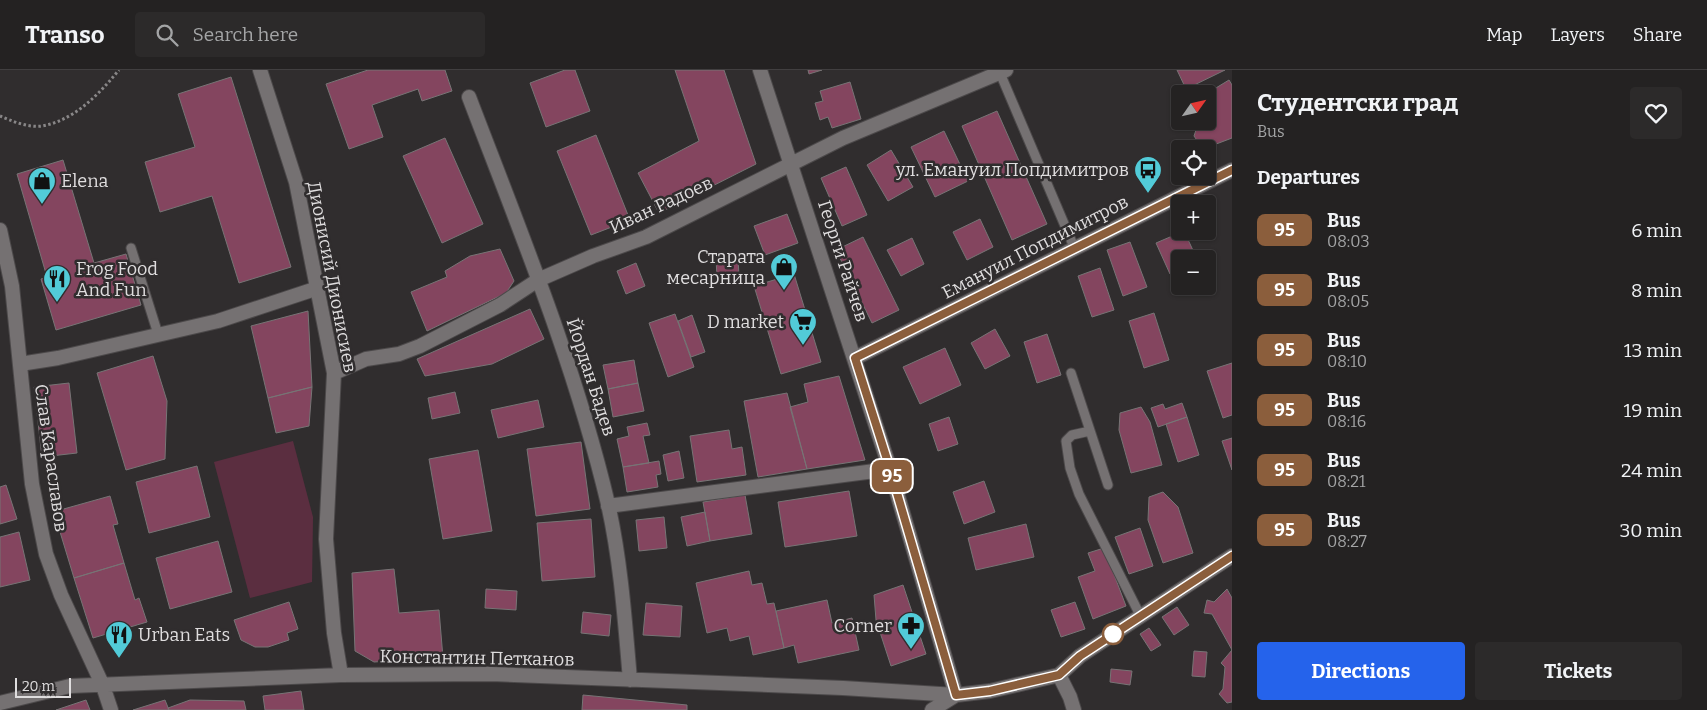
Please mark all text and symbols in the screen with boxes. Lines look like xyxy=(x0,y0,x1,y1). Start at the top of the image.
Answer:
search box xyxy=(135,12,485,57)
text: Transo xyxy=(25,21,105,49)
icon: search xyxy=(153,21,181,49)
text: Search here xyxy=(193,23,298,46)
text: Map xyxy=(1486,24,1522,46)
text: Layers xyxy=(1550,24,1605,46)
text: Share xyxy=(1633,24,1682,46)
north arrow xyxy=(1171,85,1216,130)
map controls xyxy=(1171,85,1216,295)
button: heart xyxy=(1630,87,1682,139)
text: Студентски град xyxy=(1257,89,1458,117)
text: Bus xyxy=(1257,122,1285,141)
button: locate xyxy=(1171,140,1216,185)
bus stop icon: ул. Емануил Попдимитров xyxy=(1133,155,1163,194)
place label: ул. Емануил Попдимитров xyxy=(895,159,1129,181)
shop icon: Elena xyxy=(27,166,57,205)
text: Departures xyxy=(1257,166,1360,189)
place label: Elena xyxy=(61,170,109,192)
street label: Иван Радоев xyxy=(606,171,716,239)
street label: Дионисий Дионисиев xyxy=(303,180,361,374)
street label: Емануил Попдимитров xyxy=(938,190,1132,304)
button: + xyxy=(1171,195,1216,240)
street label: Георги Райчев xyxy=(813,198,873,324)
text: Bus xyxy=(1327,209,1361,232)
text: 95 xyxy=(1274,219,1295,241)
text: 6 min xyxy=(1631,219,1682,242)
text: 08:03 xyxy=(1327,232,1370,251)
place label: Старата месарница xyxy=(667,246,765,289)
button: − xyxy=(1171,250,1216,295)
shop icon: Старата месарница xyxy=(769,252,799,291)
place label: Frog Food And Fun xyxy=(76,258,158,301)
restaurant icon: Frog Food And Fun xyxy=(42,264,72,303)
text: Bus xyxy=(1327,269,1361,292)
text: 95 xyxy=(1274,279,1295,301)
text: 8 min xyxy=(1631,279,1682,302)
text: 08:05 xyxy=(1327,292,1369,311)
supermarket icon: D market xyxy=(788,307,818,346)
place label: D market xyxy=(707,311,784,333)
street label: Йордан Бадев xyxy=(562,315,620,439)
text: Bus xyxy=(1327,329,1361,352)
text: 95 xyxy=(1274,339,1295,361)
text: 13 min xyxy=(1624,339,1682,362)
text: 08:10 xyxy=(1327,352,1367,371)
street label: Слав Караславов xyxy=(30,383,72,533)
text: Bus xyxy=(1327,389,1361,412)
text: 95 xyxy=(1274,399,1295,421)
text: 19 min xyxy=(1624,399,1682,422)
text: 08:16 xyxy=(1327,412,1366,431)
text: Bus xyxy=(1327,449,1361,472)
text: 95 xyxy=(1274,459,1295,481)
text: 24 min xyxy=(1621,459,1682,482)
line badge: 95 xyxy=(870,460,914,492)
text: 95 xyxy=(882,465,902,487)
text: 08:21 xyxy=(1327,472,1365,491)
text: Bus xyxy=(1327,509,1361,532)
text: 95 xyxy=(1274,519,1295,541)
text: 30 min xyxy=(1619,519,1682,542)
text: 08:27 xyxy=(1327,532,1367,551)
pharmacy icon: Corner xyxy=(896,611,926,650)
place label: Corner xyxy=(834,615,892,637)
restaurant icon: Urban Eats xyxy=(104,620,134,659)
unlabelled marker xyxy=(1102,623,1124,645)
place label: Urban Eats xyxy=(138,624,230,646)
button: Directions xyxy=(1257,642,1465,700)
button: Tickets xyxy=(1475,642,1682,700)
street label: Константин Петканов xyxy=(379,645,575,671)
scale bar xyxy=(15,675,71,698)
text: 20 m xyxy=(22,678,55,695)

